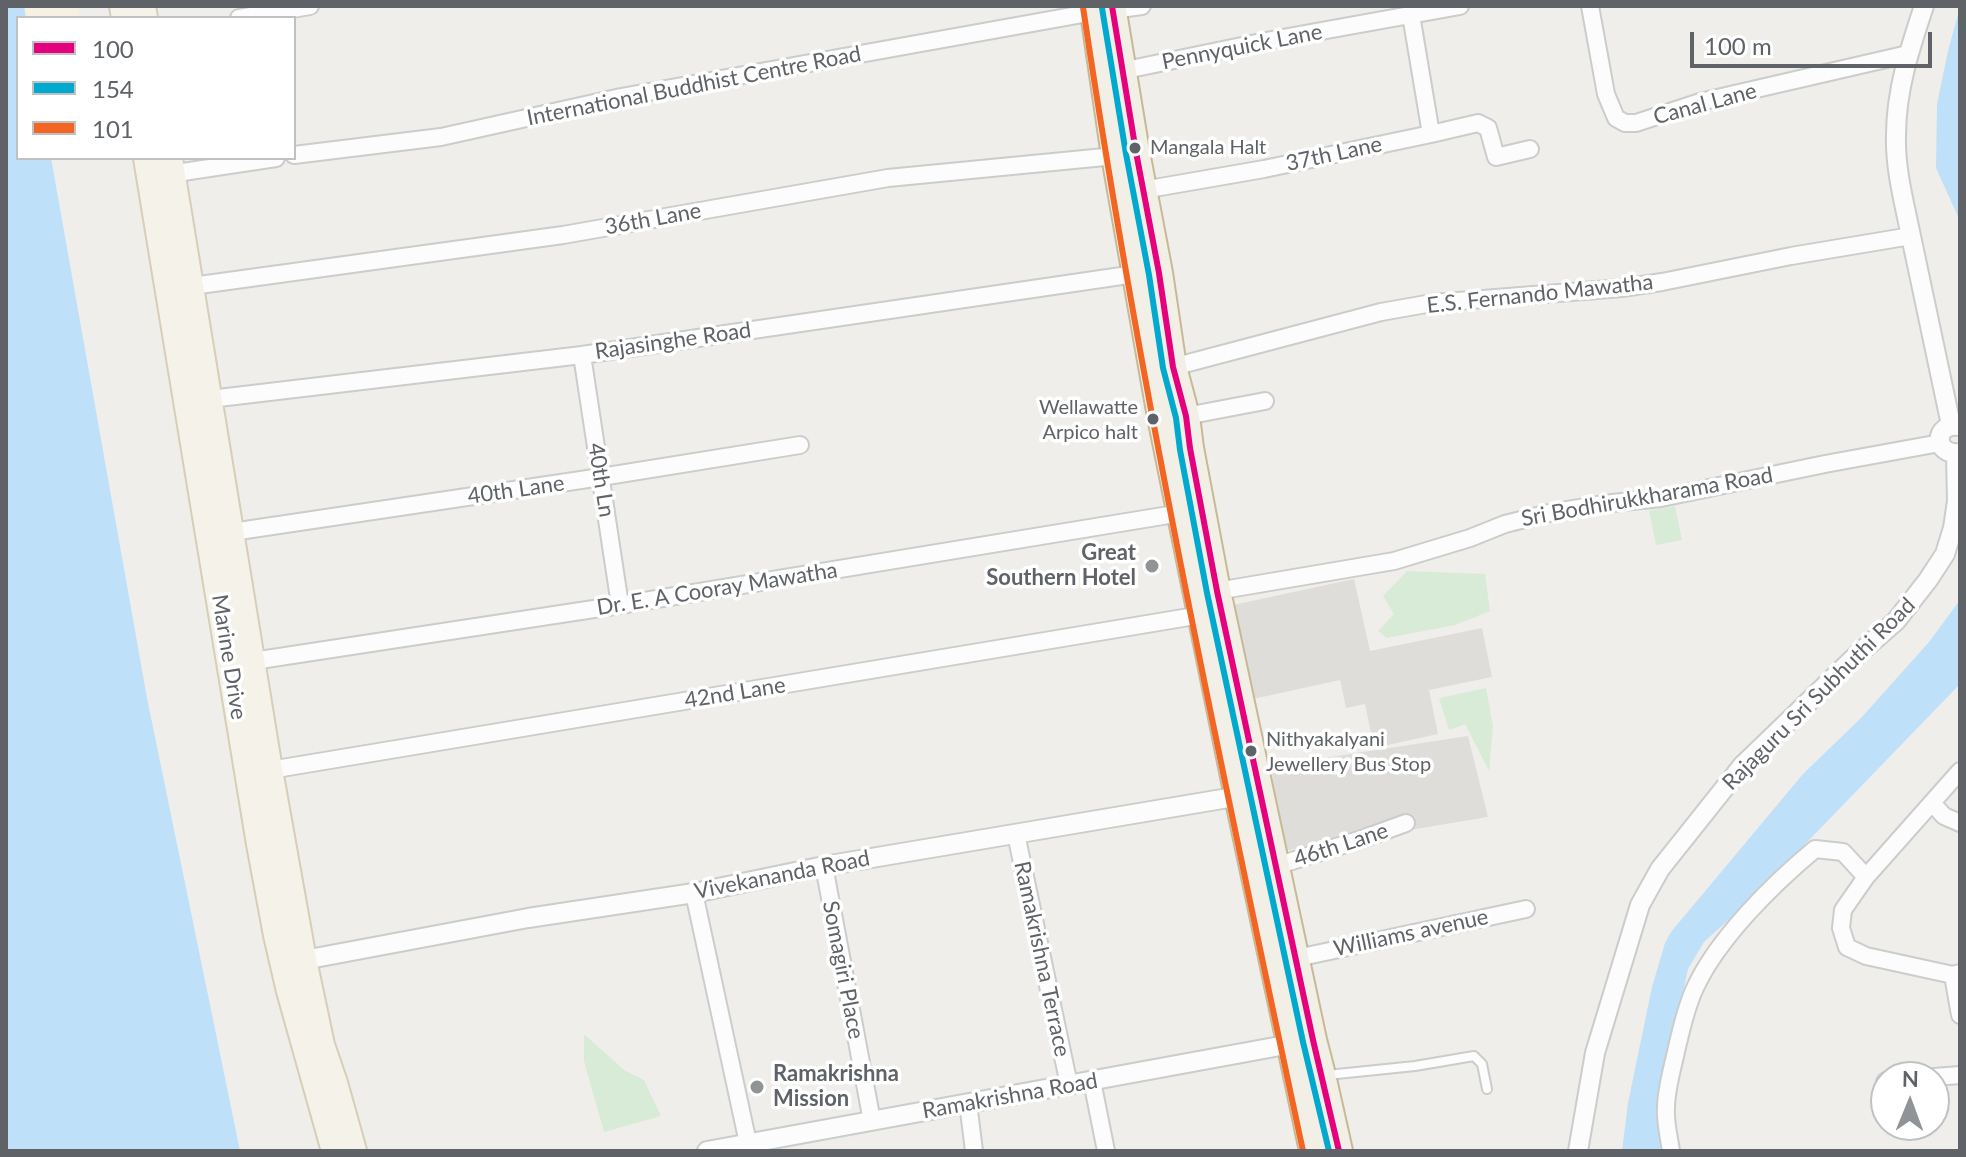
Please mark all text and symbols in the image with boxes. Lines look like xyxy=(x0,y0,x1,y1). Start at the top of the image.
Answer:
legend xyxy=(16,16,296,160)
scale bar xyxy=(1694,16,1936,66)
street label: Pennyquick Lane xyxy=(1160,19,1324,75)
text: 100 m xyxy=(1704,31,1772,60)
text: 100 xyxy=(92,34,134,63)
street label: International Buddhist Centre Road xyxy=(525,41,863,131)
text: 154 xyxy=(92,74,134,103)
street label: Canal Lane xyxy=(1650,78,1760,130)
text: 101 xyxy=(92,114,134,143)
street label: 37th Lane xyxy=(1284,131,1384,177)
place label: Mangala Halt xyxy=(1150,136,1266,160)
marker: Mangala Halt xyxy=(1127,140,1143,156)
street label: 36th Lane xyxy=(603,198,703,240)
street label: E.S. Fernando Mawatha xyxy=(1425,269,1655,319)
street label: Rajasinghe Road xyxy=(593,317,753,365)
place label: Wellawatte Arpico halt xyxy=(1039,396,1138,443)
marker: Wellawatte Arpico halt xyxy=(1145,411,1161,427)
street label: 40th Ln xyxy=(582,441,620,519)
street label: Sri Bodhirukkharama Road xyxy=(1519,462,1775,532)
street label: 40th Lane xyxy=(466,470,566,510)
place label: Great Southern Hotel xyxy=(986,540,1136,592)
street label: Dr. E. A Cooray Mawatha xyxy=(595,557,839,621)
marker: Great Southern Hotel xyxy=(1143,557,1161,575)
street label: Rajaguru Sri Subhuthi Road xyxy=(1717,592,1921,796)
street label: Marine Drive xyxy=(206,593,252,721)
street label: 42nd Lane xyxy=(683,672,787,714)
place label: Nithyakalyani Jewellery Bus Stop xyxy=(1266,728,1431,775)
marker: Nithyakalyani Jewellery Bus Stop xyxy=(1243,743,1259,759)
street label: 46th Lane xyxy=(1291,817,1391,873)
street label: Vivekananda Road xyxy=(692,845,872,905)
street label: Ramakrishna Terrace xyxy=(1008,859,1076,1059)
street label: Somagiri Place xyxy=(817,899,869,1041)
street label: Williams avenue xyxy=(1331,904,1491,962)
place label: Ramakrishna Mission xyxy=(773,1061,899,1112)
north arrow xyxy=(1870,1061,1950,1141)
text: N xyxy=(1902,1065,1919,1092)
street label: Ramakrishna Road xyxy=(920,1068,1100,1124)
marker: Ramakrishna Mission xyxy=(748,1078,766,1096)

